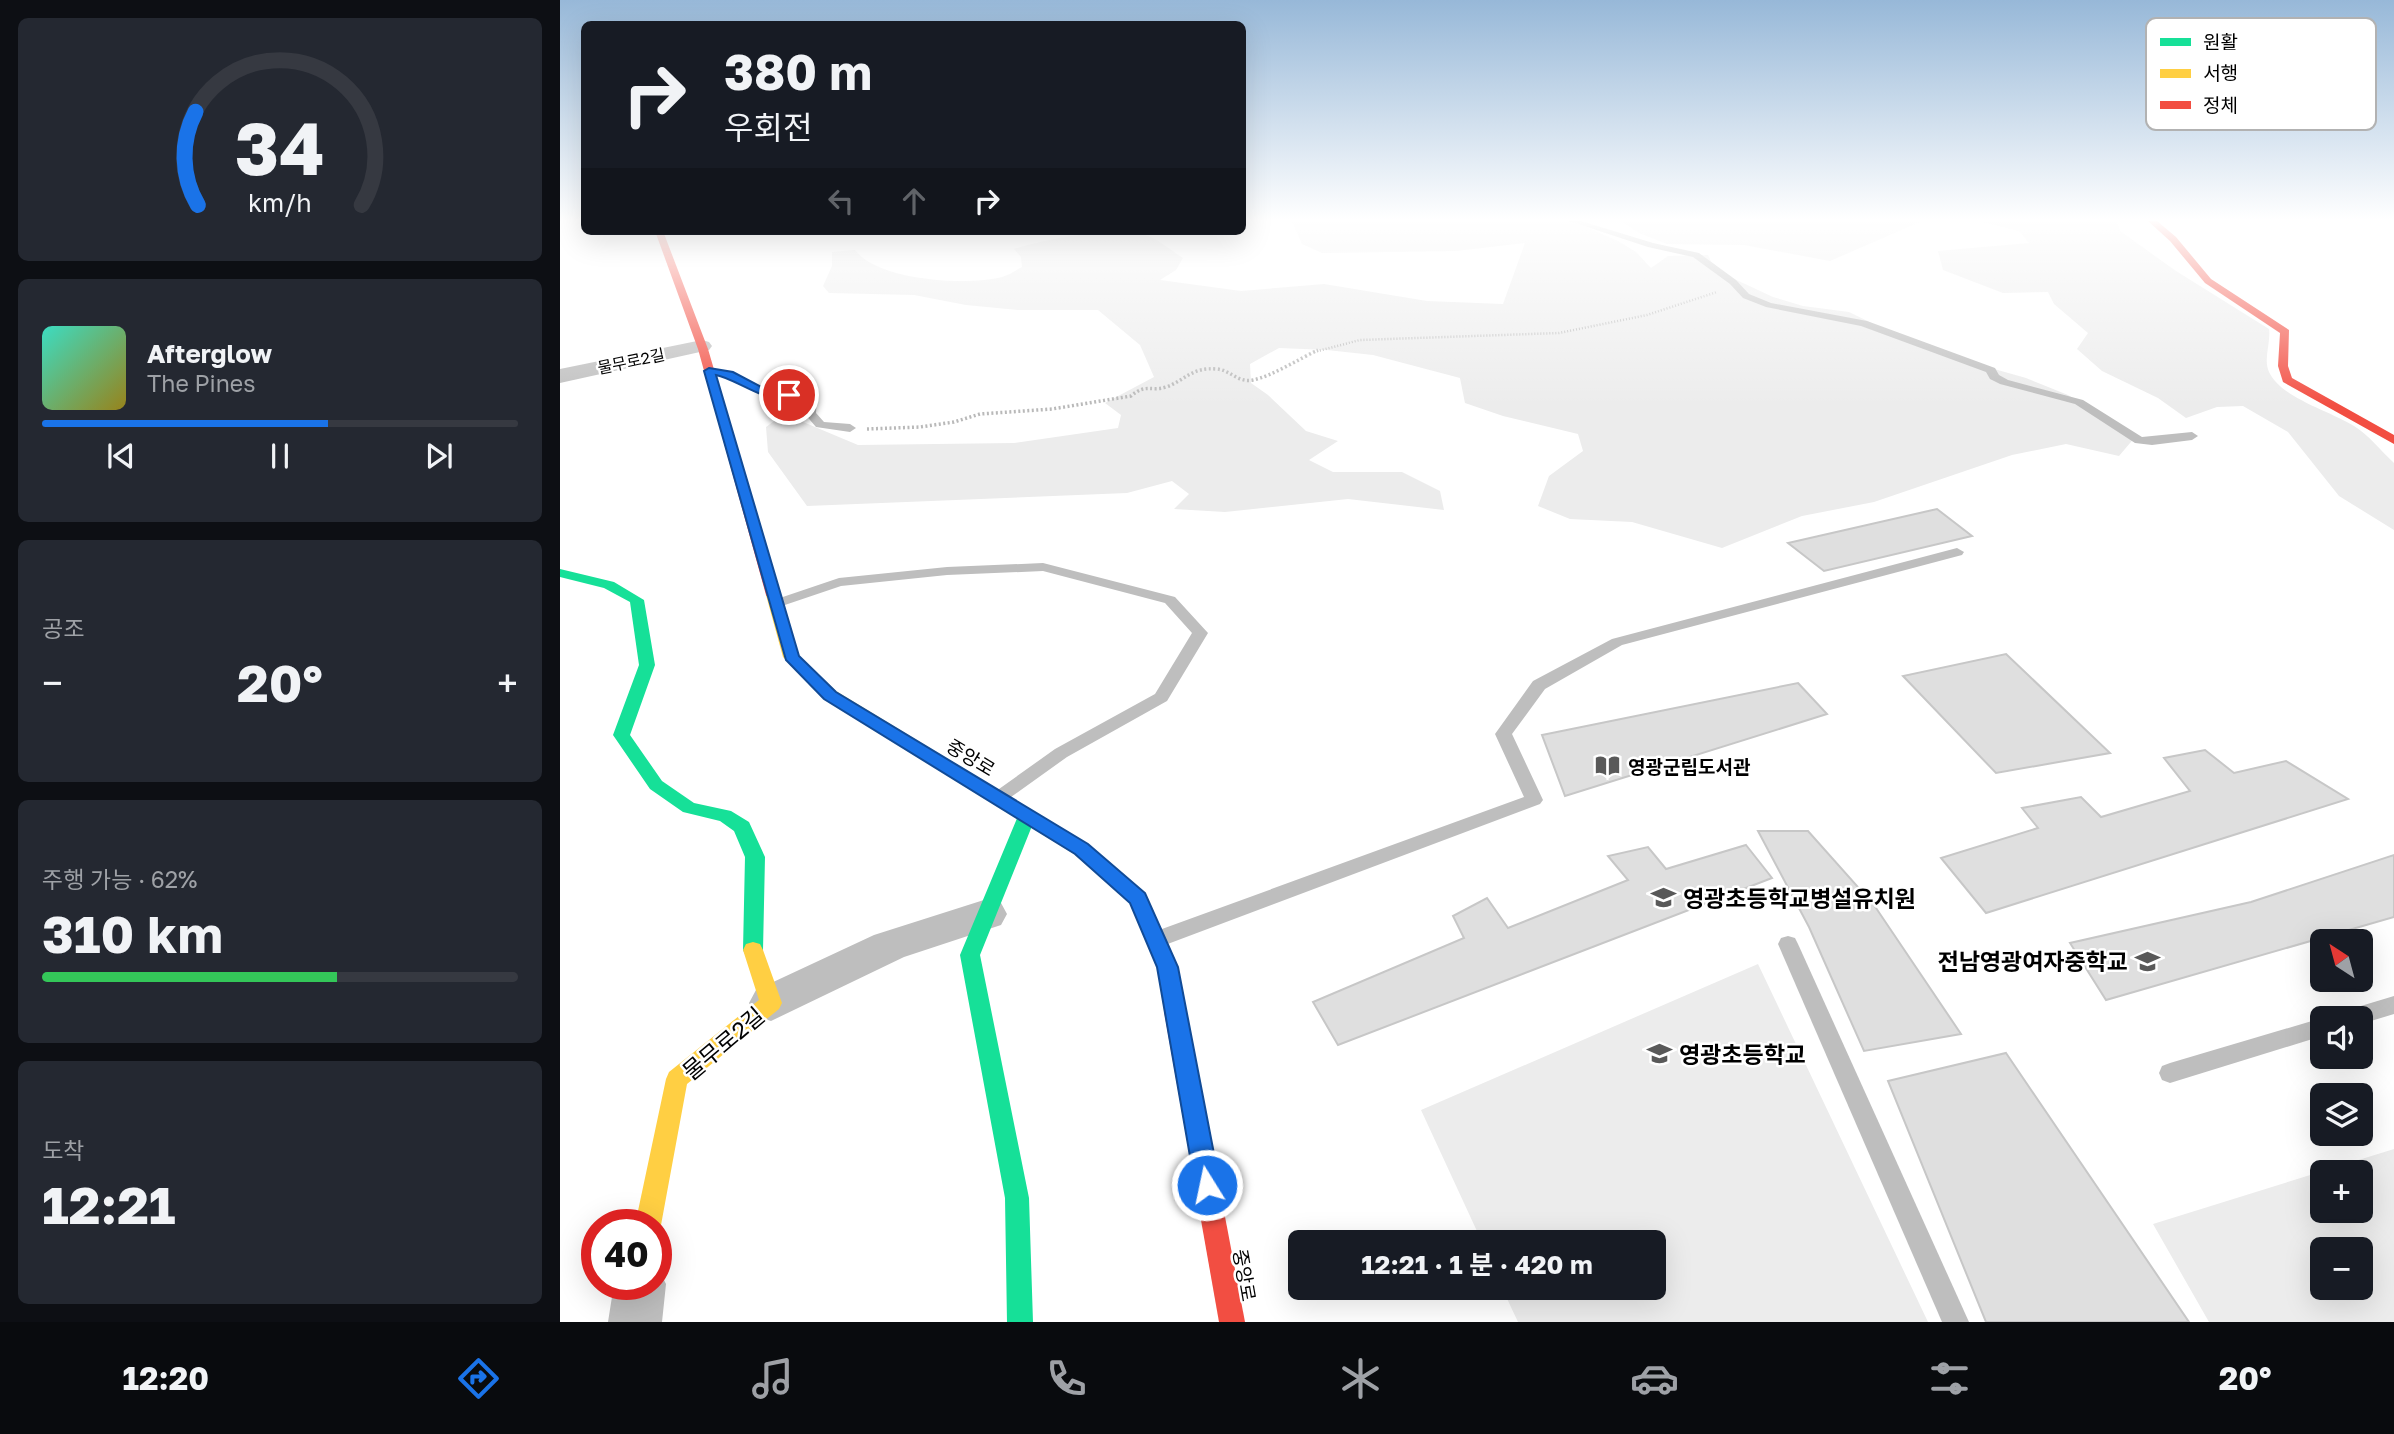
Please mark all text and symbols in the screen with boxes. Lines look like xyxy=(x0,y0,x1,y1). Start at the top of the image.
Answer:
legend xyxy=(2146,18,2376,130)
text: 원활 xyxy=(2203,30,2238,53)
text: 380 m xyxy=(724,42,872,101)
icon: right xyxy=(609,49,700,140)
text: 서행 xyxy=(2203,61,2238,84)
text: 정체 xyxy=(2203,93,2238,116)
text: 34 xyxy=(235,105,325,192)
text: 우회전 xyxy=(724,108,812,146)
icon: left xyxy=(822,182,860,220)
icon: ahead xyxy=(895,182,933,220)
icon: right xyxy=(968,182,1006,220)
text: km/h xyxy=(248,187,312,218)
text: Afterglow xyxy=(147,338,272,369)
street label: 물무로2길 xyxy=(596,344,666,378)
pin xyxy=(759,365,819,425)
text: The Pines xyxy=(147,369,255,397)
icon: arrive xyxy=(770,376,808,414)
icon: previous xyxy=(102,437,140,475)
icon: pause xyxy=(261,437,299,475)
icon: next xyxy=(420,437,458,475)
text: 공조 xyxy=(42,614,84,642)
text: 20° xyxy=(237,651,323,713)
text: − xyxy=(42,660,63,705)
text: + xyxy=(497,660,518,705)
street label: 중앙로 xyxy=(943,734,999,780)
library icon: 영광군립도서관 xyxy=(1594,752,1622,780)
place label: 영광군립도서관 xyxy=(1628,755,1751,778)
text: 주행 가능 · 62% xyxy=(42,865,197,893)
school or university icon: 영광초등학교병설유치원 xyxy=(1649,884,1677,912)
place label: 영광초등학교병설유치원 xyxy=(1683,884,1916,912)
text: 310 km xyxy=(42,902,223,964)
north arrow xyxy=(2310,929,2373,992)
map controls xyxy=(2310,929,2373,1300)
place label: 전남영광여자중학교 xyxy=(1938,947,2128,975)
school or university icon: 전남영광여자중학교 xyxy=(2134,947,2162,975)
street label: 물무로2길 xyxy=(676,1001,770,1085)
button: sound xyxy=(2310,1006,2373,1069)
school or university icon: 영광초등학교 xyxy=(1645,1040,1673,1068)
place label: 영광초등학교 xyxy=(1679,1040,1806,1068)
button: layers xyxy=(2310,1083,2373,1146)
text: 도착 xyxy=(42,1136,84,1164)
position arrow xyxy=(1170,1148,1244,1222)
button: + xyxy=(2310,1160,2373,1223)
text: 12:21 xyxy=(42,1173,176,1235)
speed limit sign: 40 xyxy=(581,1209,672,1300)
button: − xyxy=(2310,1237,2373,1300)
street label: 중앙로 xyxy=(1229,1247,1261,1303)
text: 12:21 · 1 분 · 420 m xyxy=(1361,1249,1593,1280)
icon: directions xyxy=(454,1354,503,1403)
icon: music xyxy=(748,1354,797,1403)
icon: phone xyxy=(1042,1354,1091,1403)
icon: climate xyxy=(1336,1354,1385,1403)
icon: car xyxy=(1630,1354,1679,1403)
icon: filters xyxy=(1925,1354,1974,1403)
text: 12:20 xyxy=(123,1359,209,1397)
text: 20° xyxy=(2219,1359,2271,1397)

